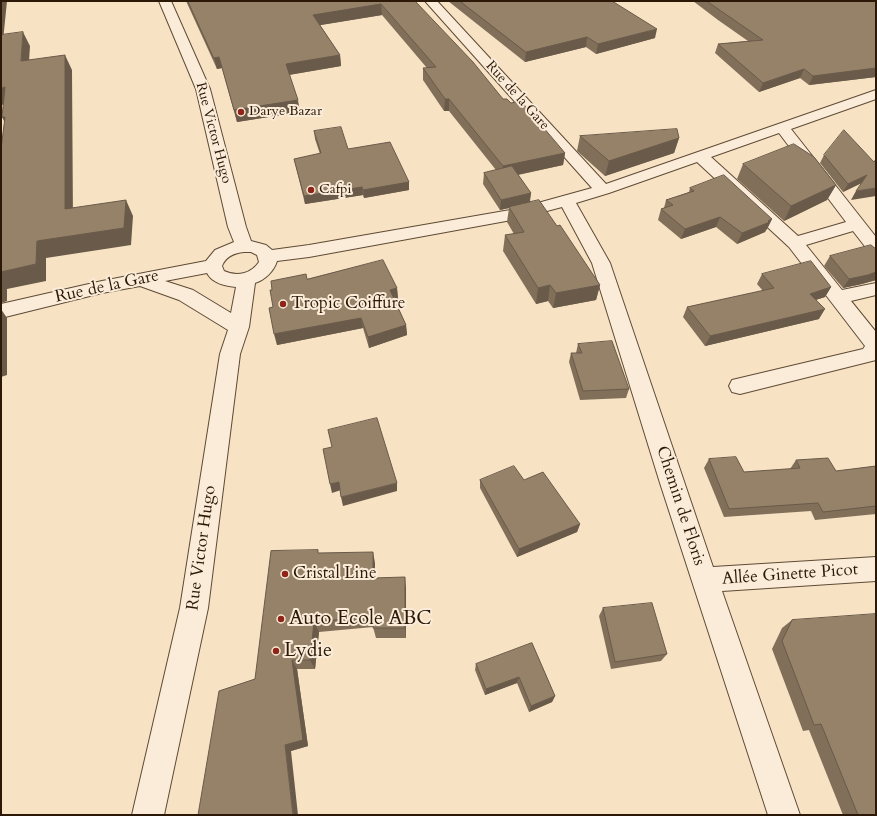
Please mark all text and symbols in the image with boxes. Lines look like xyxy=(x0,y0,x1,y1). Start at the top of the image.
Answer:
street label: Rue de la Gare xyxy=(482,58,552,134)
street label: Rue Victor Hugo xyxy=(191,81,235,185)
place label: Darye Bazar xyxy=(249,104,322,120)
marker: Darye Bazar xyxy=(236,107,246,117)
place label: Cafpi xyxy=(319,182,351,198)
marker: Cafpi xyxy=(306,185,316,195)
street label: Rue de la Gare xyxy=(53,266,161,308)
place label: Tropic Coiffure xyxy=(291,294,405,314)
marker: Tropic Coiffure xyxy=(278,299,288,309)
street label: Chemin de Floris xyxy=(651,444,709,568)
street label: Rue Victor Hugo xyxy=(183,484,221,612)
street label: Allée Ginette Picot xyxy=(721,560,859,590)
place label: Cristal Line xyxy=(293,564,377,584)
marker: Cristal Line xyxy=(280,569,290,579)
place label: Auto Ecole ABC xyxy=(289,607,432,631)
marker: Auto Ecole ABC xyxy=(276,614,286,624)
place label: Lydie xyxy=(284,639,332,663)
marker: Lydie xyxy=(271,646,281,656)

